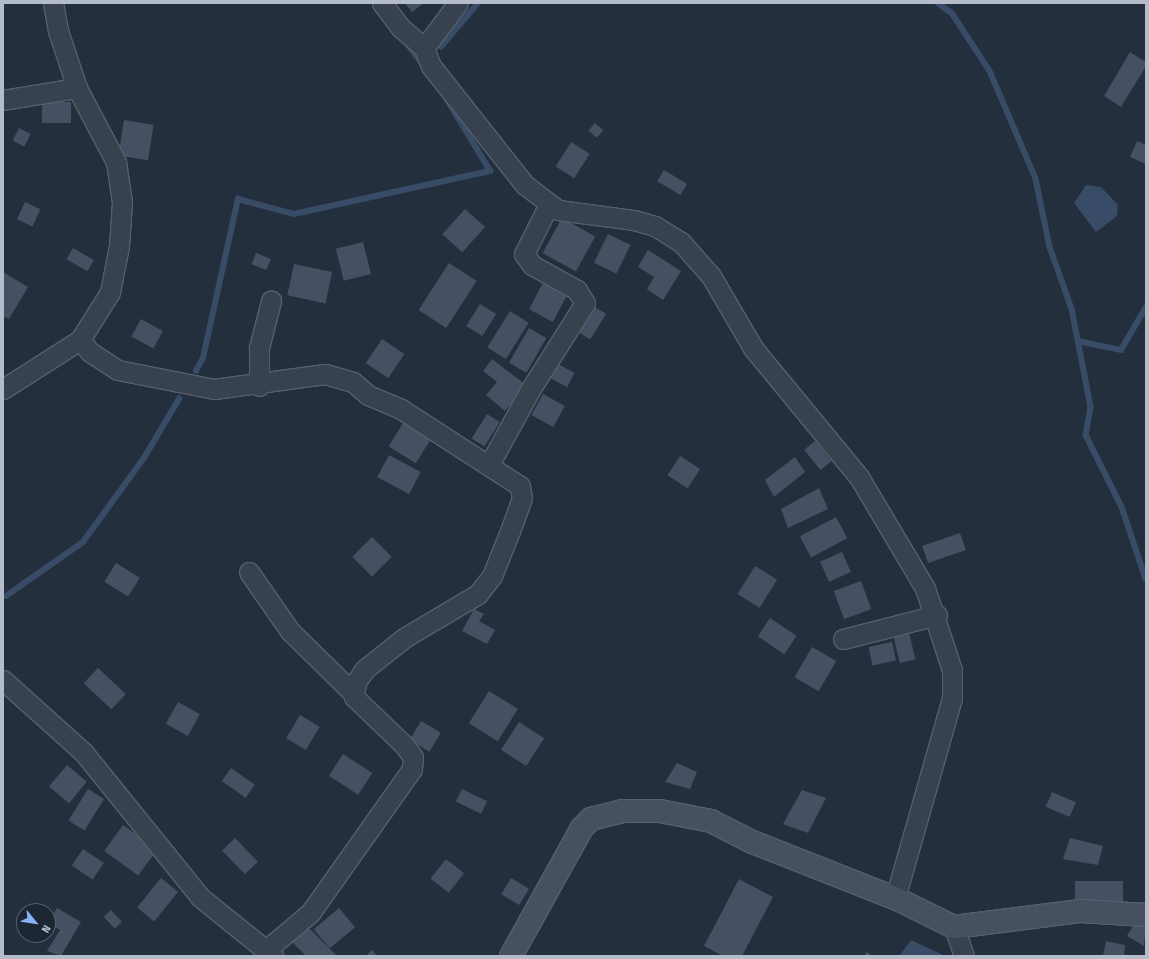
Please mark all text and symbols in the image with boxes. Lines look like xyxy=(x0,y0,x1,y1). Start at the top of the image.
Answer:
north arrow xyxy=(16,903,56,943)
text: N xyxy=(39,923,53,935)

